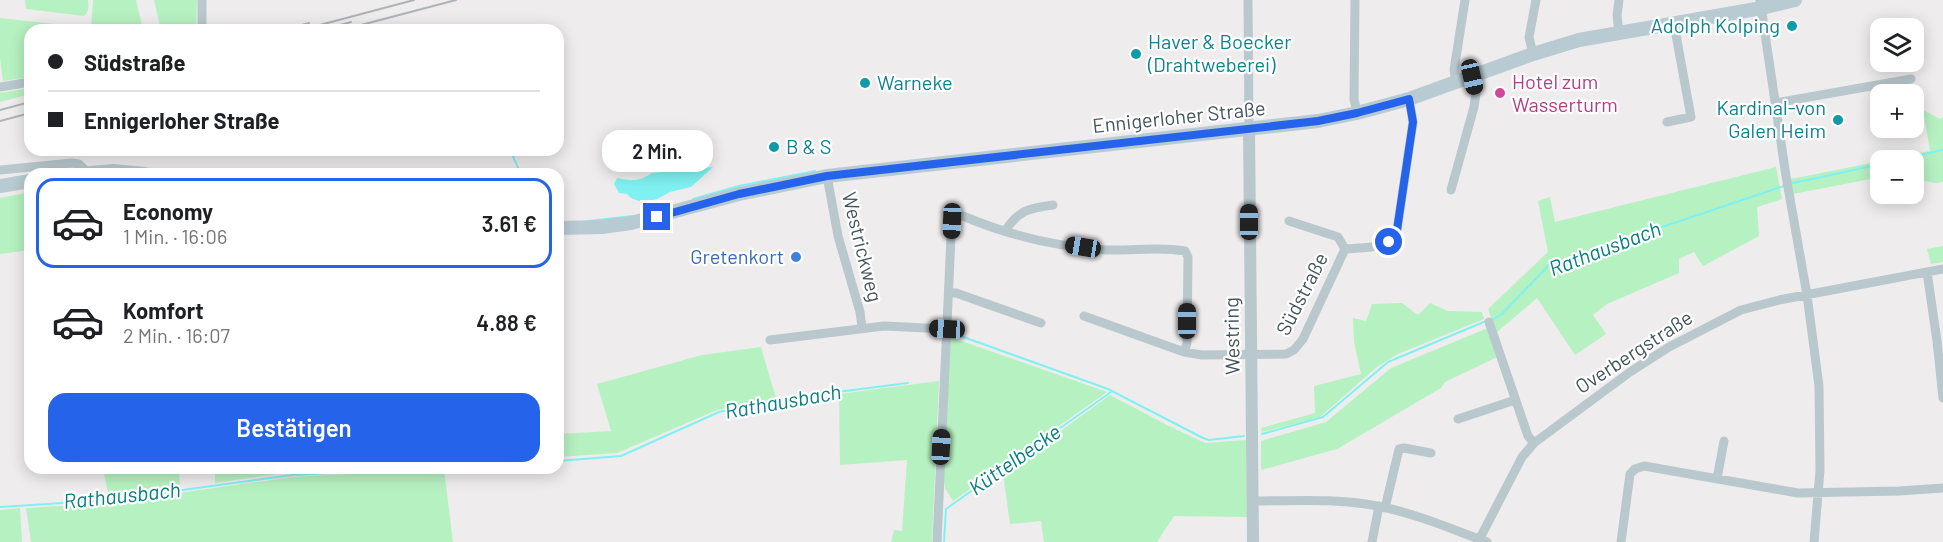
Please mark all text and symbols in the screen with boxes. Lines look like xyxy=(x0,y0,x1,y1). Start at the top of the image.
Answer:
place label: Adolph Kolping xyxy=(1651,13,1780,37)
map controls xyxy=(1870,18,1924,204)
button: layers xyxy=(1870,18,1924,72)
marker: Adolph Kolping xyxy=(1785,19,1799,33)
place label: Haver & Boecker (Drahtweberei) xyxy=(1147,29,1292,76)
marker: Haver & Boecker (Drahtweberei) xyxy=(1129,47,1143,61)
text: Südstraße xyxy=(84,49,186,75)
car xyxy=(1459,57,1485,97)
place label: Hotel zum Wasserturm xyxy=(1512,69,1618,116)
place label: Warneke xyxy=(877,70,953,94)
marker: Warneke xyxy=(858,76,872,90)
button: + xyxy=(1870,84,1924,138)
marker: Hotel zum Wasserturm xyxy=(1493,86,1507,100)
street label: Ennigerloher Straße xyxy=(1091,95,1267,137)
place label: Kardinal-von Galen Heim xyxy=(1716,95,1826,142)
text: Ennigerloher Straße xyxy=(84,107,280,133)
marker: Kardinal-von Galen Heim xyxy=(1831,113,1845,127)
callout: 2 Min. xyxy=(602,130,712,172)
place label: B & S xyxy=(786,134,831,158)
text: 2 Min. xyxy=(632,139,683,163)
marker: B & S xyxy=(767,140,781,154)
button: − xyxy=(1870,150,1924,204)
street label: Westrickweg xyxy=(838,189,888,304)
icon: car xyxy=(51,196,105,250)
text: Economy xyxy=(123,198,213,224)
route end xyxy=(643,203,670,230)
car xyxy=(942,203,962,239)
car xyxy=(1240,204,1258,240)
text: 3.61 € xyxy=(482,210,537,236)
water label: Rathausbach xyxy=(1545,215,1664,280)
text: 1 Min. · 16:06 xyxy=(123,224,227,248)
route start xyxy=(1375,228,1402,255)
car xyxy=(1064,235,1102,259)
place label: Gretenkort xyxy=(690,244,784,268)
street label: Südstraße xyxy=(1270,248,1332,339)
marker: Gretenkort xyxy=(789,250,803,264)
icon: car xyxy=(51,295,105,349)
text: Komfort xyxy=(123,297,204,323)
street label: Westring xyxy=(1218,297,1244,375)
car xyxy=(1178,303,1196,339)
street label: Overbergstraße xyxy=(1570,304,1696,398)
text: 4.88 € xyxy=(476,309,537,335)
car xyxy=(929,319,965,339)
text: 2 Min. · 16:07 xyxy=(123,323,230,347)
water label: Rathausbach xyxy=(723,378,843,423)
button: Bestätigen xyxy=(48,393,540,462)
water label: Küttelbecke xyxy=(963,418,1065,500)
car xyxy=(931,429,951,465)
water label: Rathausbach xyxy=(62,476,182,513)

